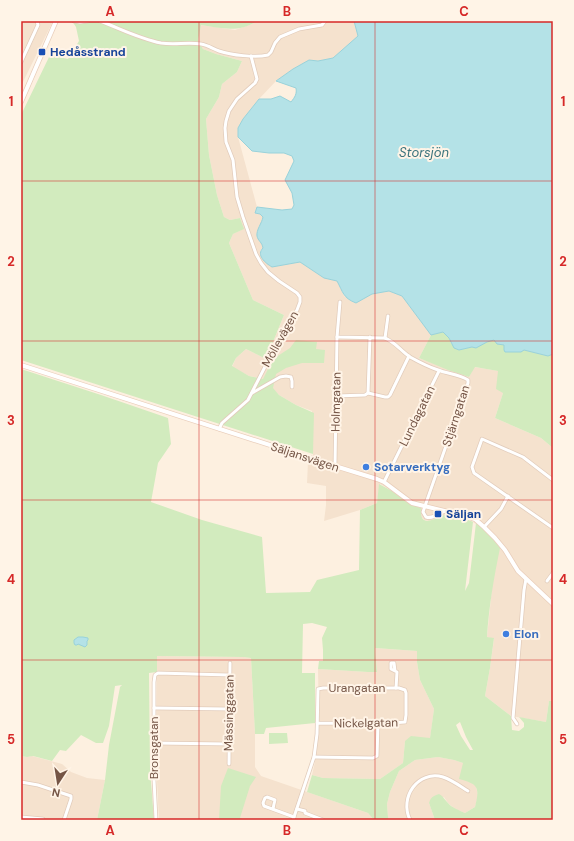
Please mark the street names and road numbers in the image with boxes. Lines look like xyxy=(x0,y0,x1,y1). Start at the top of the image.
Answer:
street label: Möllevägen xyxy=(258,308,302,370)
street label: Holmgatan xyxy=(327,372,345,432)
street label: Lundagatan xyxy=(395,383,439,449)
street label: Stjärngatan xyxy=(439,383,473,449)
street label: Säljansvägen xyxy=(269,438,341,476)
street label: Mässinggatan xyxy=(220,675,238,751)
street label: Urangatan xyxy=(329,680,386,696)
street label: Nickelgatan xyxy=(334,714,398,732)
street label: Bronsgatan xyxy=(146,717,162,779)

